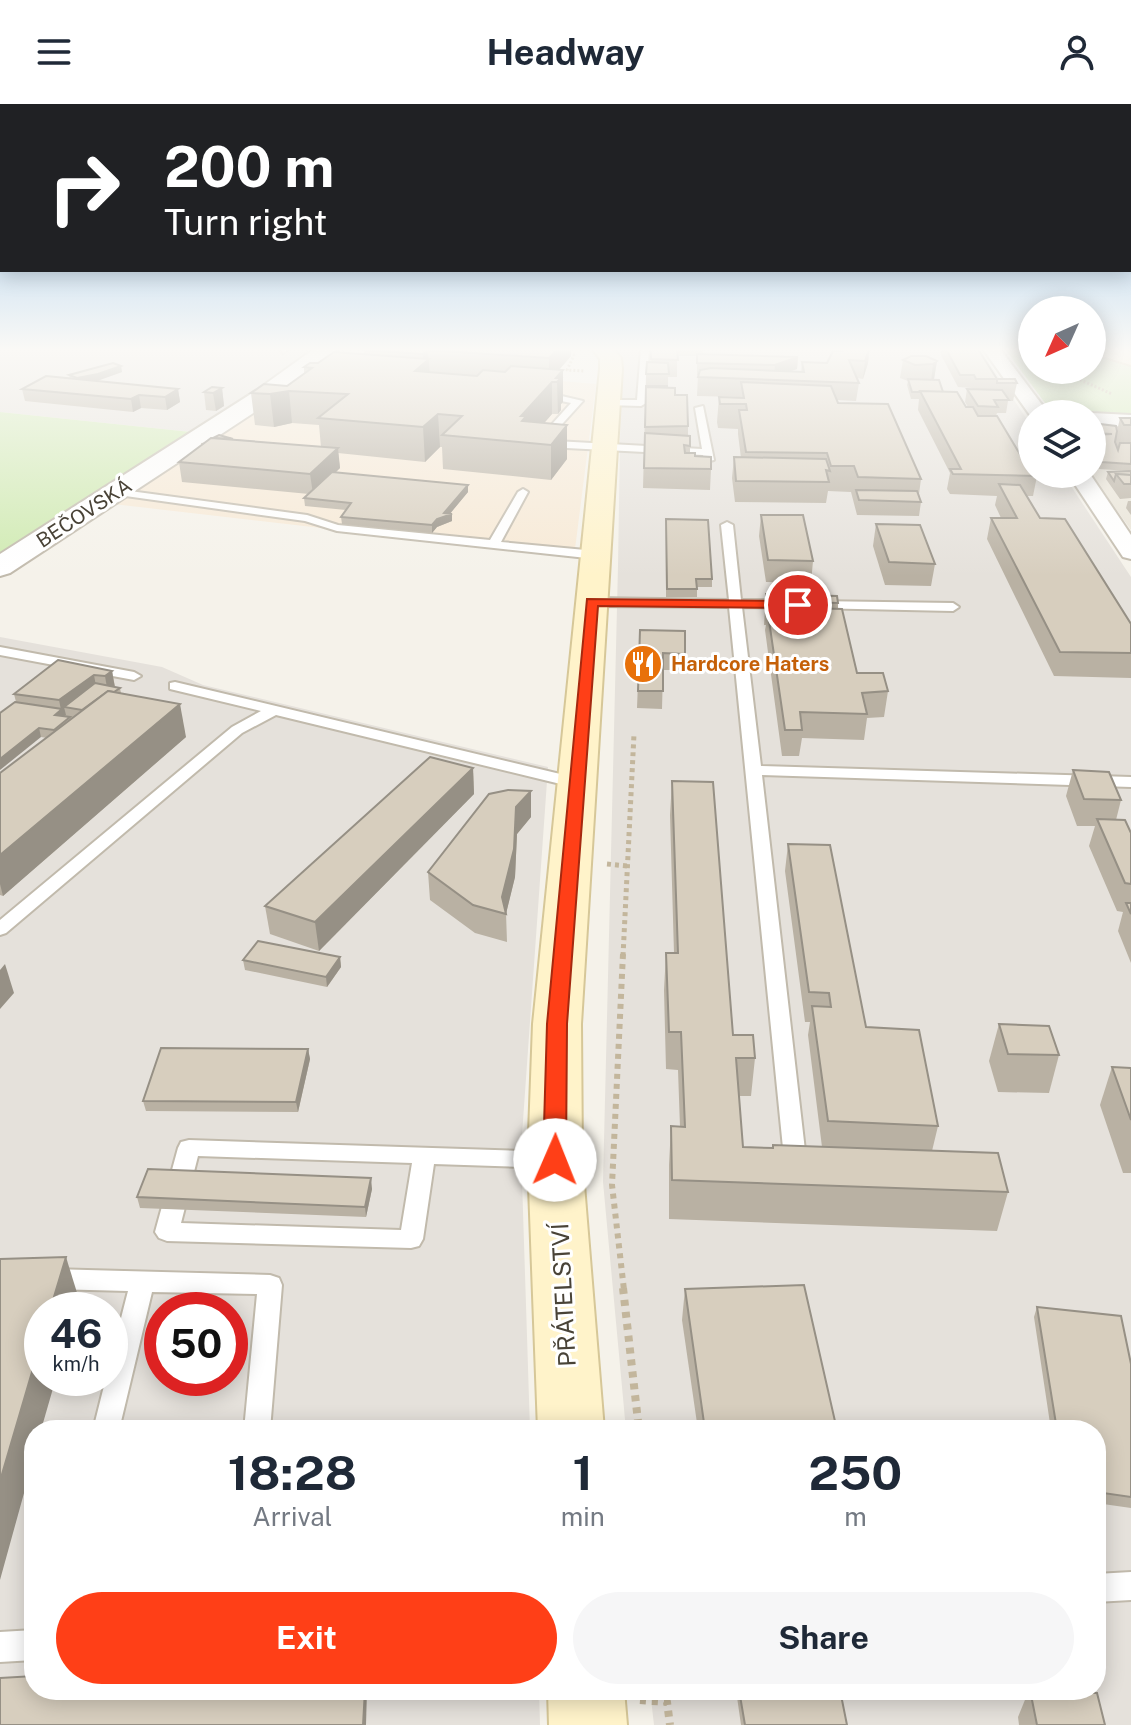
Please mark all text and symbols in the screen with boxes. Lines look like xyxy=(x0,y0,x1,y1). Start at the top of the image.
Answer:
icon: menu xyxy=(32,30,76,74)
icon: person xyxy=(1055,30,1099,74)
text: Headway xyxy=(487,31,644,73)
text: 200 m xyxy=(164,134,334,200)
icon: right xyxy=(32,136,136,240)
text: Turn right xyxy=(164,201,327,243)
north arrow xyxy=(1018,296,1106,384)
map controls xyxy=(1018,296,1106,488)
button: layers xyxy=(1018,400,1106,488)
street label: BEČOVSKÁ xyxy=(31,472,136,553)
pin xyxy=(764,571,832,639)
icon: arrive xyxy=(776,583,820,627)
restaurant icon: Hardcore Haters xyxy=(622,643,664,685)
place label: Hardcore Haters xyxy=(671,652,829,676)
position arrow xyxy=(513,1118,597,1202)
street label: PŘÁTELSTVÍ xyxy=(545,1221,581,1368)
speed limit sign: 50 xyxy=(144,1292,248,1396)
text: 46 xyxy=(50,1310,102,1357)
text: km/h xyxy=(52,1352,100,1376)
text: 18:28 xyxy=(228,1444,357,1501)
text: 1 xyxy=(572,1444,593,1501)
text: 250 xyxy=(808,1444,902,1501)
text: Arrival xyxy=(252,1501,332,1532)
text: min xyxy=(561,1501,605,1532)
text: m xyxy=(844,1501,867,1532)
button: Exit xyxy=(56,1592,557,1684)
button: Share xyxy=(573,1592,1074,1684)

